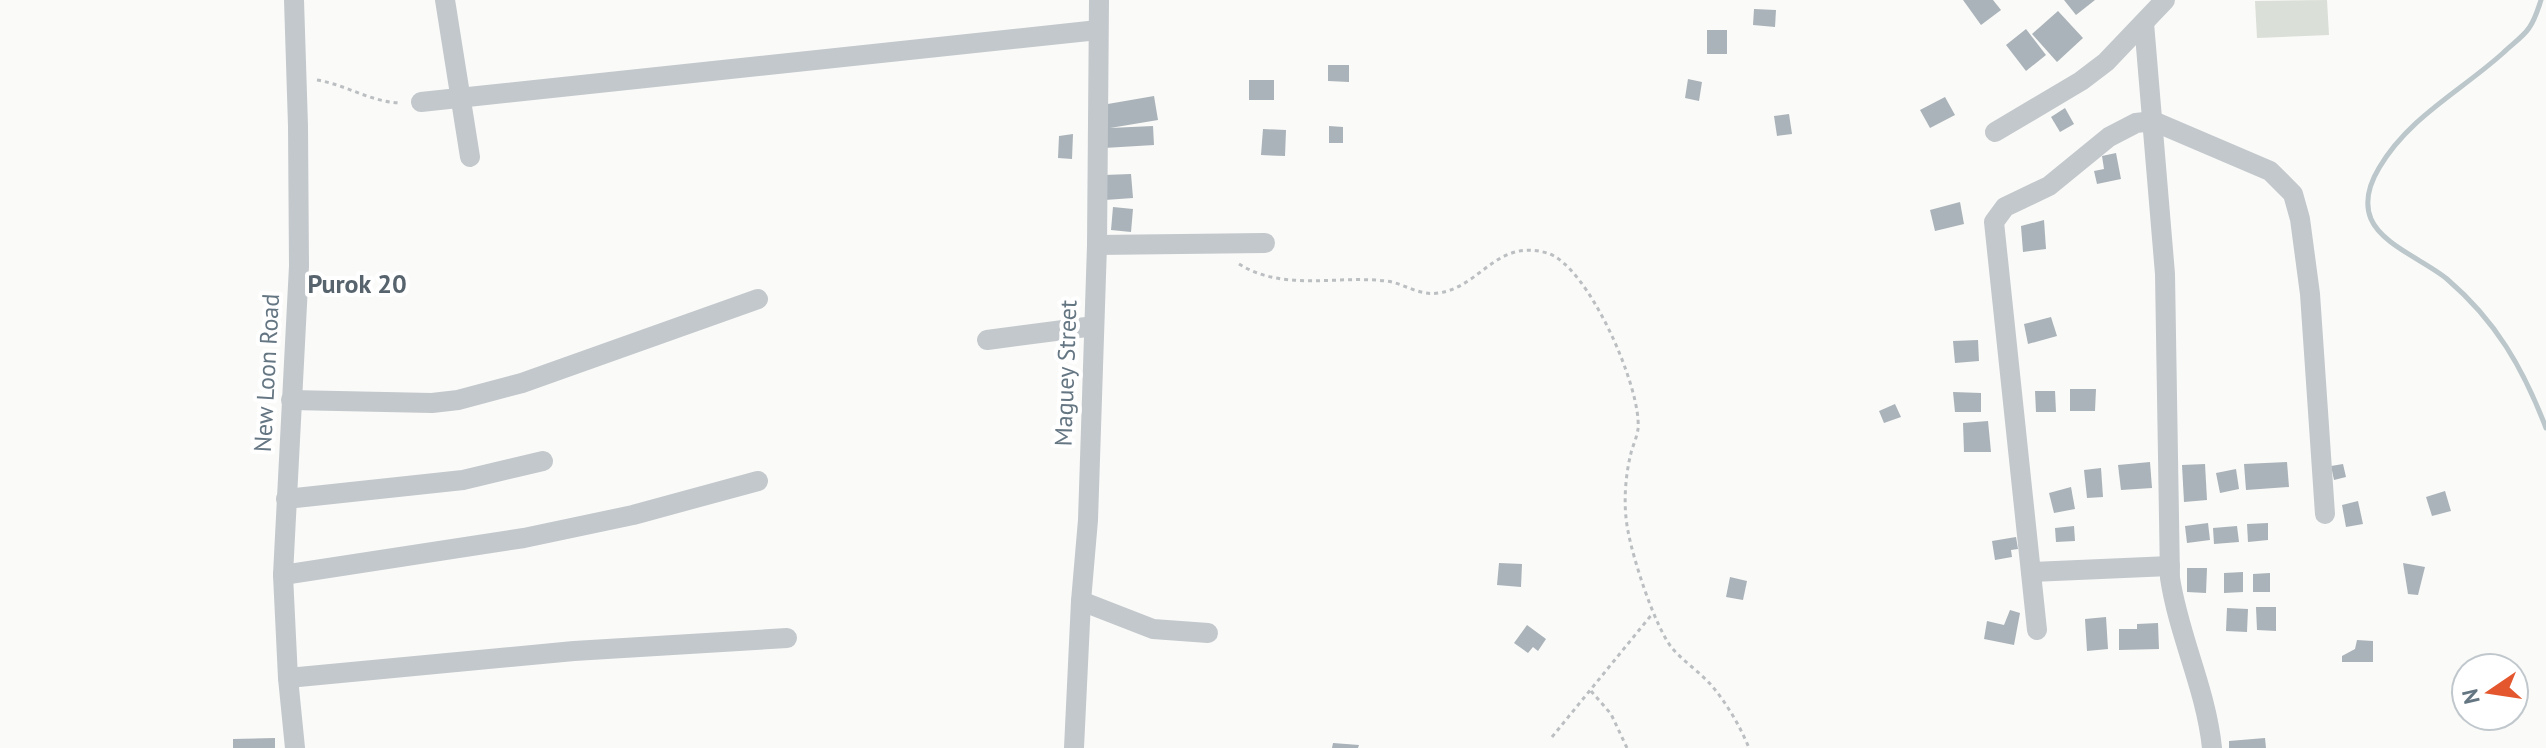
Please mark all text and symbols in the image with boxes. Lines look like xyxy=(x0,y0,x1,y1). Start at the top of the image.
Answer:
district label: Purok 20 xyxy=(307,267,407,300)
street label: New Loon Road xyxy=(247,293,286,453)
street label: Maguey Street xyxy=(1047,299,1084,447)
north arrow xyxy=(2450,652,2530,732)
text: N xyxy=(2455,686,2486,707)

